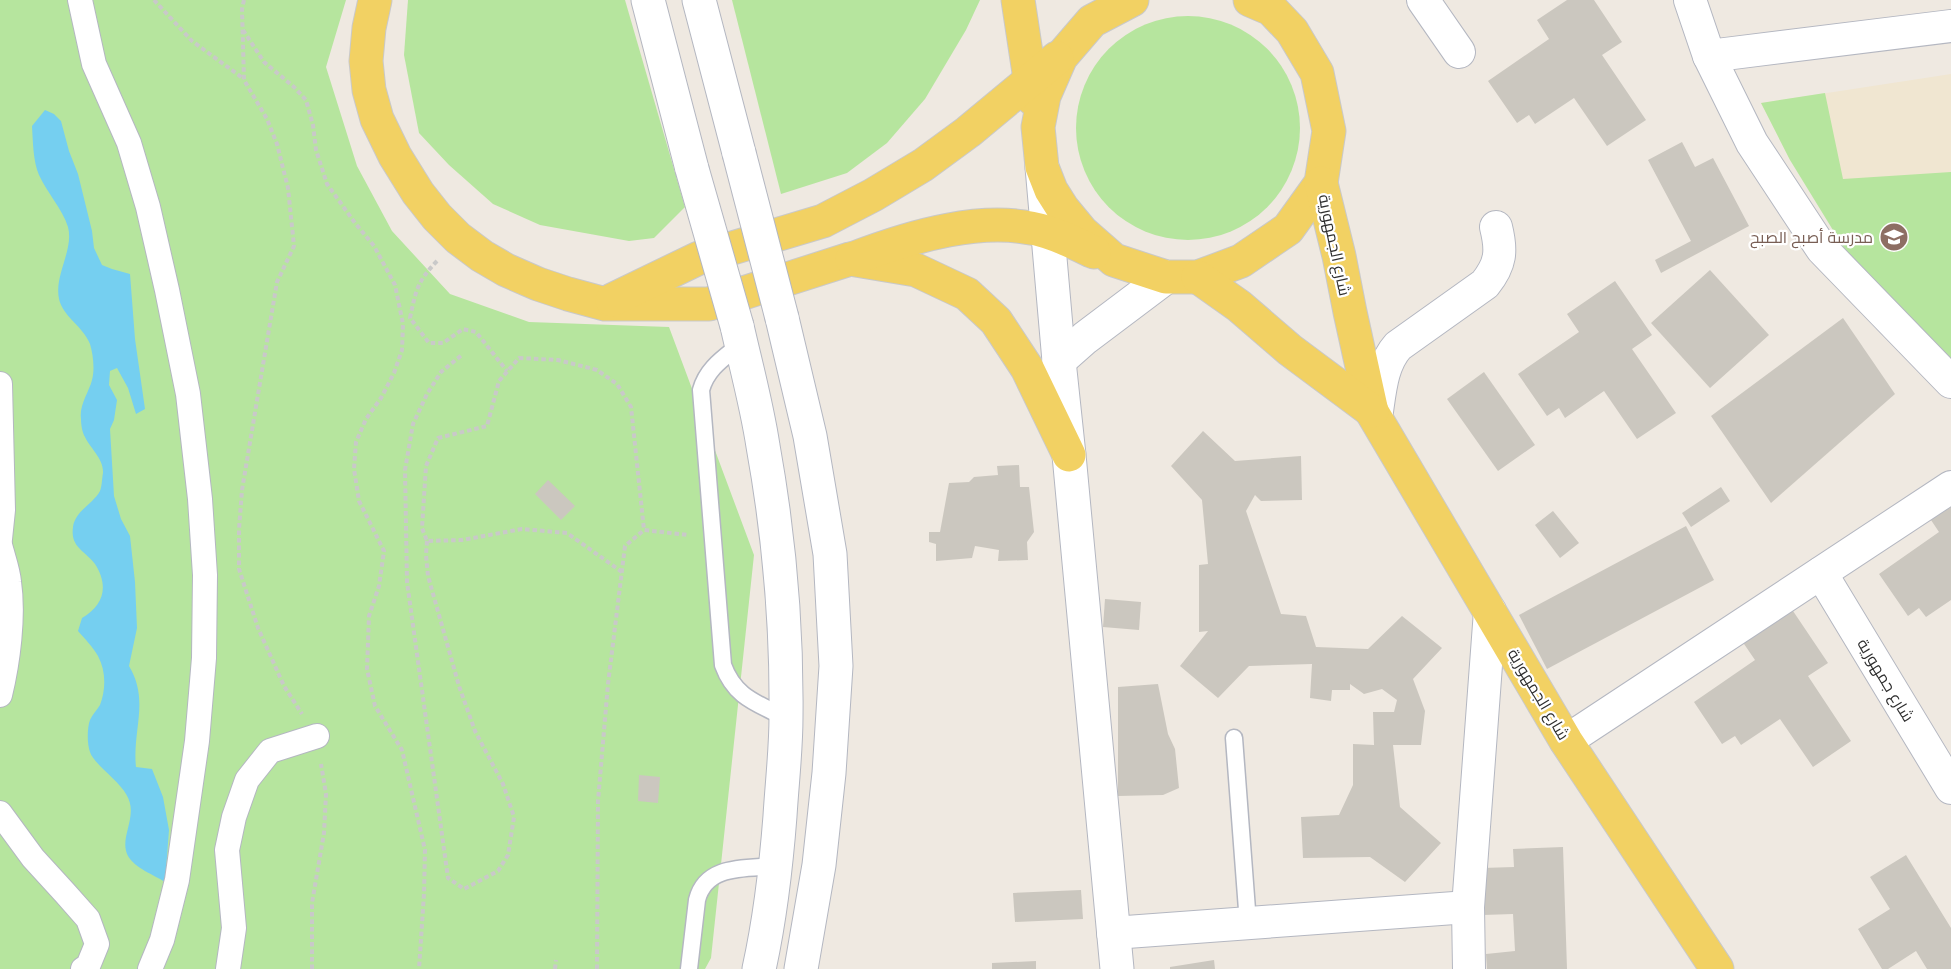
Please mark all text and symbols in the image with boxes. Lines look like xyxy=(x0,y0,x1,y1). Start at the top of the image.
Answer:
street label: شارع الجمهورية xyxy=(1313,193,1355,298)
school or university icon: مدرسة أصبح الصبح xyxy=(1878,221,1910,253)
place label: مدرسة أصبح الصبح xyxy=(1750,228,1873,249)
street label: شارع جمهورية xyxy=(1852,635,1918,726)
street label: شارع الجمهورية xyxy=(1502,645,1573,744)

